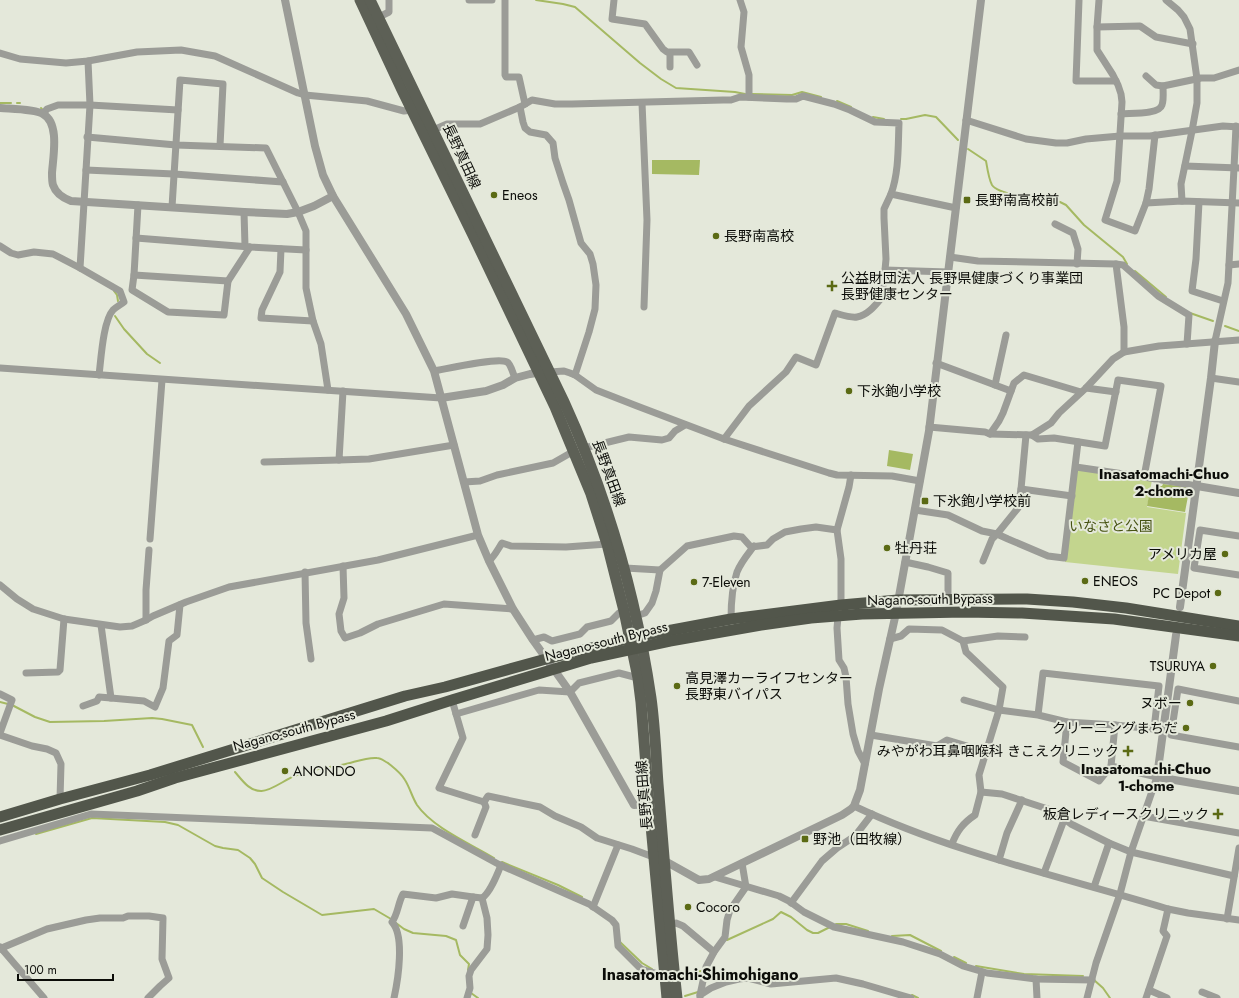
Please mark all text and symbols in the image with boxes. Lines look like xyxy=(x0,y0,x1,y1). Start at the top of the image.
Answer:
street label: 長野真田線 xyxy=(438,120,486,192)
place label: Eneos xyxy=(502,185,538,205)
marker: Eneos xyxy=(489,190,499,200)
place label: 長野南高校前 xyxy=(975,190,1059,210)
marker: 長野南高校前 xyxy=(962,195,972,205)
place label: 長野南高校 xyxy=(724,226,794,246)
marker: 長野南高校 xyxy=(711,231,721,241)
place label: 公益財団法人 長野県健康づくり事業団 長野健康センター xyxy=(841,268,1083,304)
marker: 公益財団法人 長野県健康づくり事業団 長野健康センター xyxy=(826,280,838,292)
place label: 下氷鉋小学校 xyxy=(857,381,941,401)
marker: 下氷鉋小学校 xyxy=(844,386,854,396)
street label: 長野真田線 xyxy=(588,437,630,509)
district label: Inasatomachi-Chuo 2-chome xyxy=(1099,463,1229,502)
place label: 下氷鉋小学校前 xyxy=(933,491,1031,511)
marker: 下氷鉋小学校前 xyxy=(920,496,930,506)
park label: いなさと公園 xyxy=(1069,516,1153,536)
place label: 牡丹荘 xyxy=(895,538,937,558)
marker: 牡丹荘 xyxy=(882,543,892,553)
place label: アメリカ屋 xyxy=(1148,544,1217,564)
marker: アメリカ屋 xyxy=(1220,549,1230,559)
place label: ENEOS xyxy=(1093,571,1138,591)
place label: 7-Eleven xyxy=(702,572,751,592)
marker: ENEOS xyxy=(1080,576,1090,586)
marker: 7-Eleven xyxy=(689,577,699,587)
place label: PC Depot xyxy=(1153,583,1211,603)
street label: Nagano-south Bypass xyxy=(867,588,993,610)
marker: PC Depot xyxy=(1213,588,1223,598)
street label: Nagano-south Bypass xyxy=(543,616,670,666)
place label: TSURUYA xyxy=(1150,656,1206,676)
marker: TSURUYA xyxy=(1208,661,1218,671)
place label: 高見澤カーライフセンター 長野東バイパス xyxy=(685,668,853,704)
marker: 高見澤カーライフセンター 長野東バイパス xyxy=(672,681,682,691)
place label: ヌボー xyxy=(1140,693,1182,713)
marker: ヌボー xyxy=(1185,698,1195,708)
street label: Nagano-south Bypass xyxy=(231,704,358,756)
place label: クリーニングまちだ xyxy=(1052,718,1178,738)
marker: クリーニングまちだ xyxy=(1181,723,1191,733)
place label: みやがわ耳鼻咽喉科 きこえクリニック xyxy=(877,741,1119,761)
marker: みやがわ耳鼻咽喉科 きこえクリニック xyxy=(1122,745,1134,757)
district label: Inasatomachi-Chuo 1-chome xyxy=(1081,758,1211,797)
street label: 長野真田線 xyxy=(631,759,657,831)
place label: ANONDO xyxy=(293,761,356,781)
marker: ANONDO xyxy=(280,766,290,776)
place label: 板倉レディースクリニック xyxy=(1043,804,1209,824)
marker: 板倉レディースクリニック xyxy=(1212,808,1224,820)
place label: 野池（田牧線） xyxy=(813,829,911,849)
marker: 野池（田牧線） xyxy=(800,834,810,844)
place label: Cocoro xyxy=(696,897,740,917)
marker: Cocoro xyxy=(683,902,693,912)
scale bar xyxy=(18,956,113,982)
text: 100 m xyxy=(24,961,57,979)
district label: Inasatomachi-Shimohigano xyxy=(602,963,798,986)

